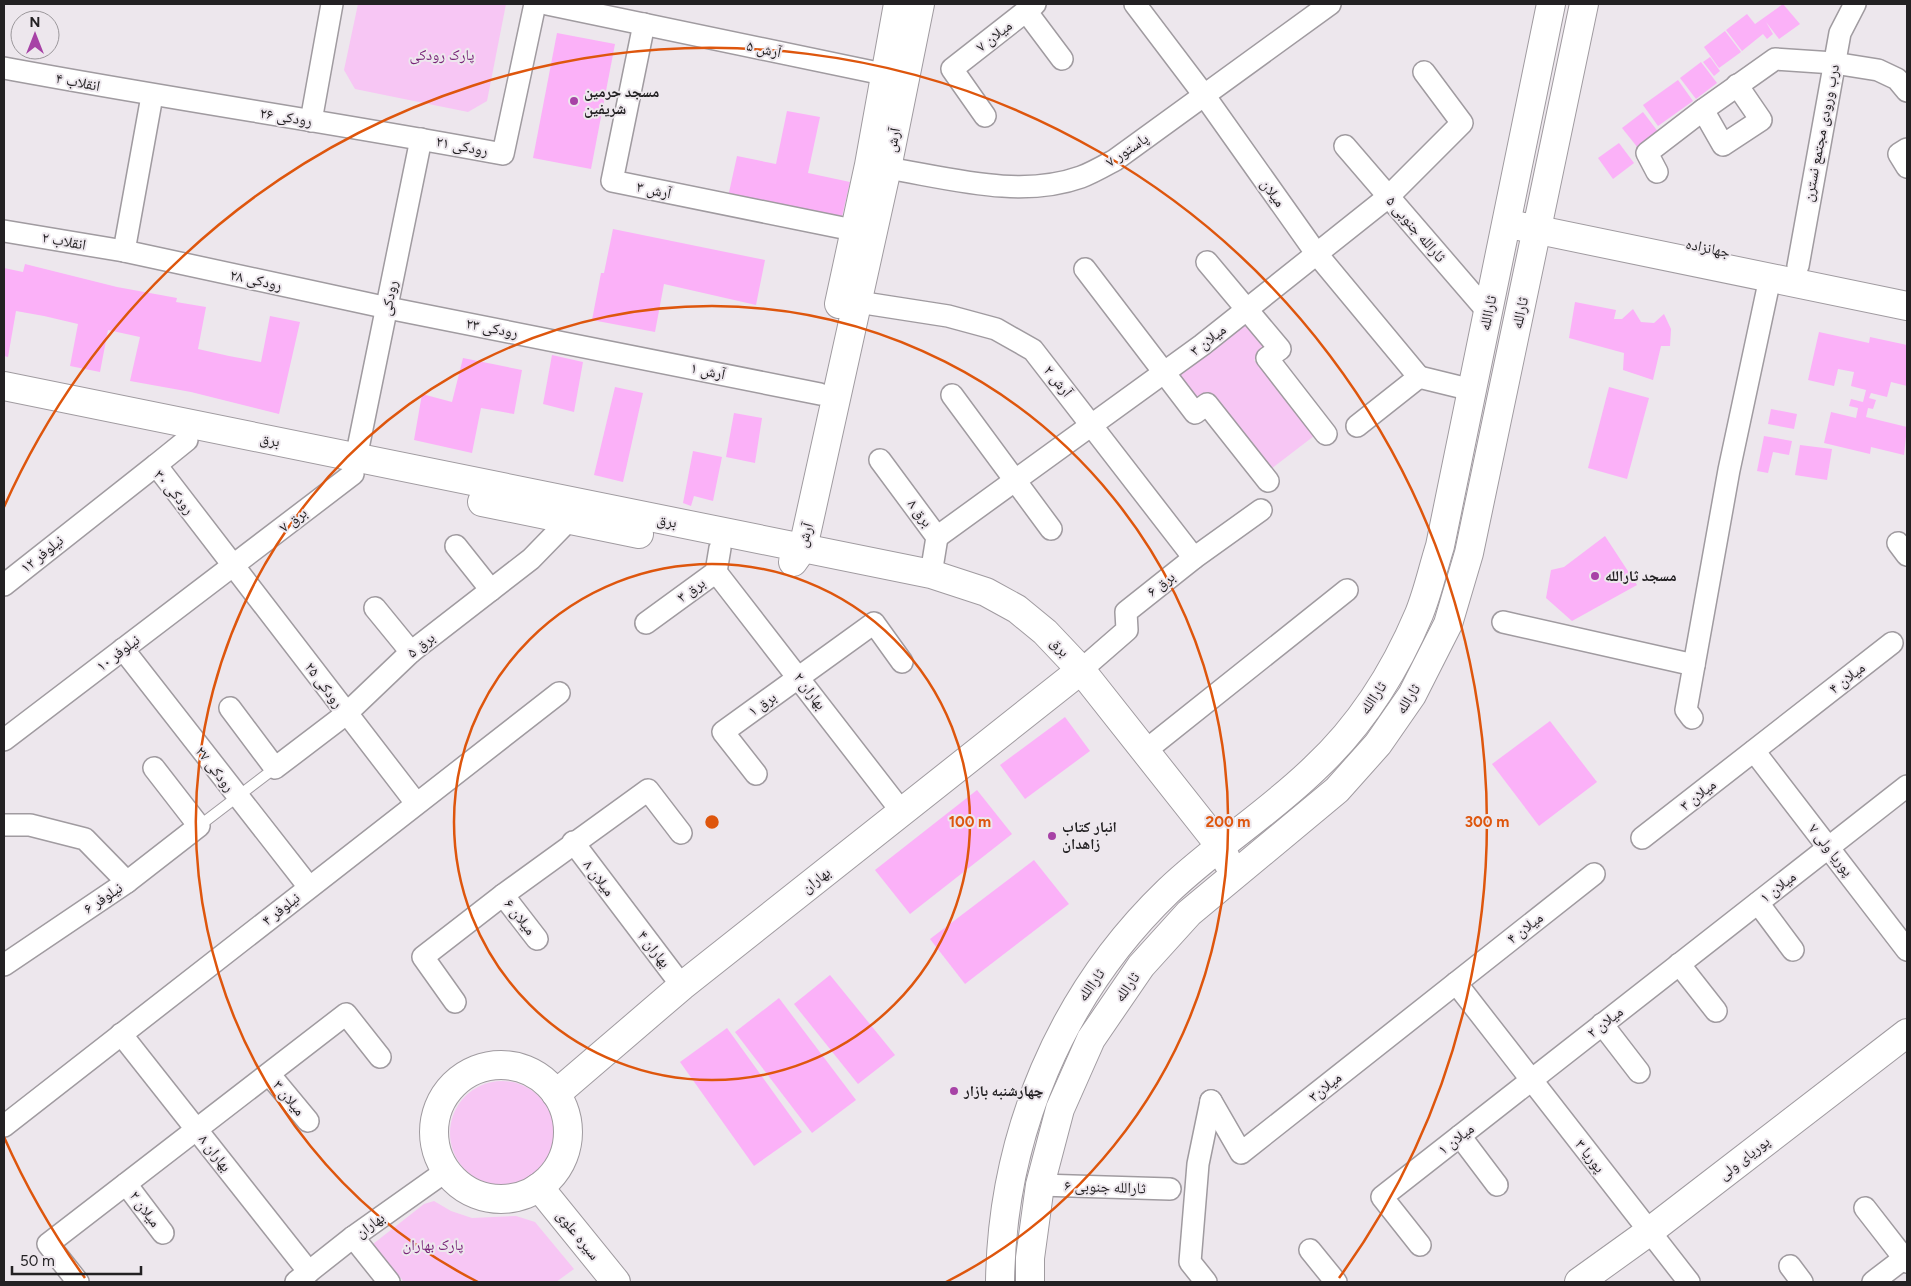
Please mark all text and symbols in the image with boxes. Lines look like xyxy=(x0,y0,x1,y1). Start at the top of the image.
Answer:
north arrow xyxy=(10,10,60,60)
text: N xyxy=(30,14,40,31)
street label: میلان ۷ xyxy=(972,16,1016,56)
street label: آرش ۵ xyxy=(745,37,784,63)
park label: پارک رودکی xyxy=(410,46,474,65)
street label: درب ورودی مجتمع نسترن xyxy=(1799,63,1844,204)
street label: انقلاب ۴ xyxy=(54,69,102,95)
place label: مسجد حرمین شریفین xyxy=(584,83,659,118)
marker: مسجد حرمین شریفین xyxy=(568,95,580,107)
street label: رودکی ۲۶ xyxy=(258,104,314,131)
street label: آرش xyxy=(882,125,905,154)
street label: پاستور ۷ xyxy=(1102,129,1152,171)
street label: رودکی ۲۱ xyxy=(434,132,490,161)
street label: میلان xyxy=(1256,175,1289,211)
street label: آرش ۳ xyxy=(635,178,674,204)
street label: ثارالله جنوبی ۵ xyxy=(1382,192,1450,266)
street label: انقلاب ۲ xyxy=(40,228,88,254)
street label: جهانزاده xyxy=(1684,235,1732,262)
street label: رودکی ۲۸ xyxy=(228,266,284,295)
street label: رودکی xyxy=(377,279,402,317)
street label: ثاراالله xyxy=(1476,294,1500,332)
street label: ثارالله xyxy=(1508,296,1532,330)
street label: رودکی ۲۳ xyxy=(464,314,520,343)
street label: میلان ۳ xyxy=(1186,320,1230,360)
street label: آرش ۱ xyxy=(689,359,728,385)
street label: آرش ۲ xyxy=(1039,362,1077,402)
street label: برق xyxy=(258,429,281,452)
street label: رودکی ۳۰ xyxy=(149,466,198,519)
street label: برق ۸ xyxy=(903,495,936,531)
street label: برق ۷ xyxy=(275,504,311,537)
street label: برق xyxy=(655,510,678,533)
street label: آرش xyxy=(793,519,818,550)
street label: نیلوفر ۱۲ xyxy=(17,531,67,577)
place label: مسجد ثارالله xyxy=(1605,567,1677,585)
street label: برق ۶ xyxy=(1143,568,1179,601)
marker: مسجد ثارالله xyxy=(1589,570,1601,582)
street label: برق ۳ xyxy=(673,574,709,607)
street label: برق ۵ xyxy=(404,628,439,662)
street label: نیلوفر ۱۰ xyxy=(93,631,143,675)
street label: برق xyxy=(1046,634,1073,661)
street label: میلان ۴ xyxy=(1825,658,1869,698)
street label: رودکی ۲۵ xyxy=(300,659,347,712)
street label: بهاران ۲ xyxy=(789,669,830,714)
street label: ثاراالله xyxy=(1356,678,1390,718)
street label: ثارالله xyxy=(1392,681,1424,717)
street label: برق ۱ xyxy=(744,688,780,721)
street label: رودکی ۲۷ xyxy=(191,743,238,796)
street label: میلان ۳ xyxy=(1676,775,1720,815)
centre of rings xyxy=(703,813,721,831)
text: 100 m xyxy=(949,813,991,831)
text: 200 m xyxy=(1206,813,1250,831)
text: 300 m xyxy=(1465,813,1509,831)
place label: انبار کتاب زاهدان xyxy=(1062,818,1117,853)
street label: پوریا ولی ۷ xyxy=(1804,820,1857,880)
marker: انبار کتاب زاهدان xyxy=(1046,830,1058,842)
street label: میلان ۸ xyxy=(579,856,619,900)
street label: بهاران xyxy=(798,863,835,898)
street label: میلان ۱ xyxy=(1756,867,1800,907)
street label: نیلوفر ۶ xyxy=(80,879,126,917)
street label: نیلوفر ۴ xyxy=(258,889,304,929)
street label: میلان ۶ xyxy=(500,895,540,939)
street label: میلان ۴ xyxy=(1503,908,1547,948)
street label: بهاران ۴ xyxy=(633,927,674,972)
street label: ثاراالله xyxy=(1073,965,1109,1005)
street label: ثارالله xyxy=(1110,969,1144,1005)
street label: میلان ۲ xyxy=(1583,1002,1627,1042)
street label: میلان۳ xyxy=(1305,1068,1346,1106)
street label: میلان ۳ xyxy=(268,1077,309,1120)
place label: چهارشنبه بازار xyxy=(963,1082,1044,1100)
marker: چهارشنبه بازار xyxy=(948,1085,960,1097)
street label: میلان ۱ xyxy=(1434,1119,1478,1159)
street label: بهاران ۸ xyxy=(194,1131,235,1176)
street label: پوریای ولی xyxy=(1715,1132,1774,1184)
street label: پوریا ۳ xyxy=(1571,1136,1609,1176)
street label: ثارالله جنوبی ۶ xyxy=(1064,1177,1146,1198)
street label: میلان ۲ xyxy=(125,1187,164,1231)
street label: سیره علوی xyxy=(552,1207,604,1264)
street label: بهاران xyxy=(352,1208,389,1242)
park label: پارک بهاران xyxy=(402,1236,464,1255)
scale bar xyxy=(12,1244,141,1276)
text: 50 m xyxy=(20,1252,55,1270)

